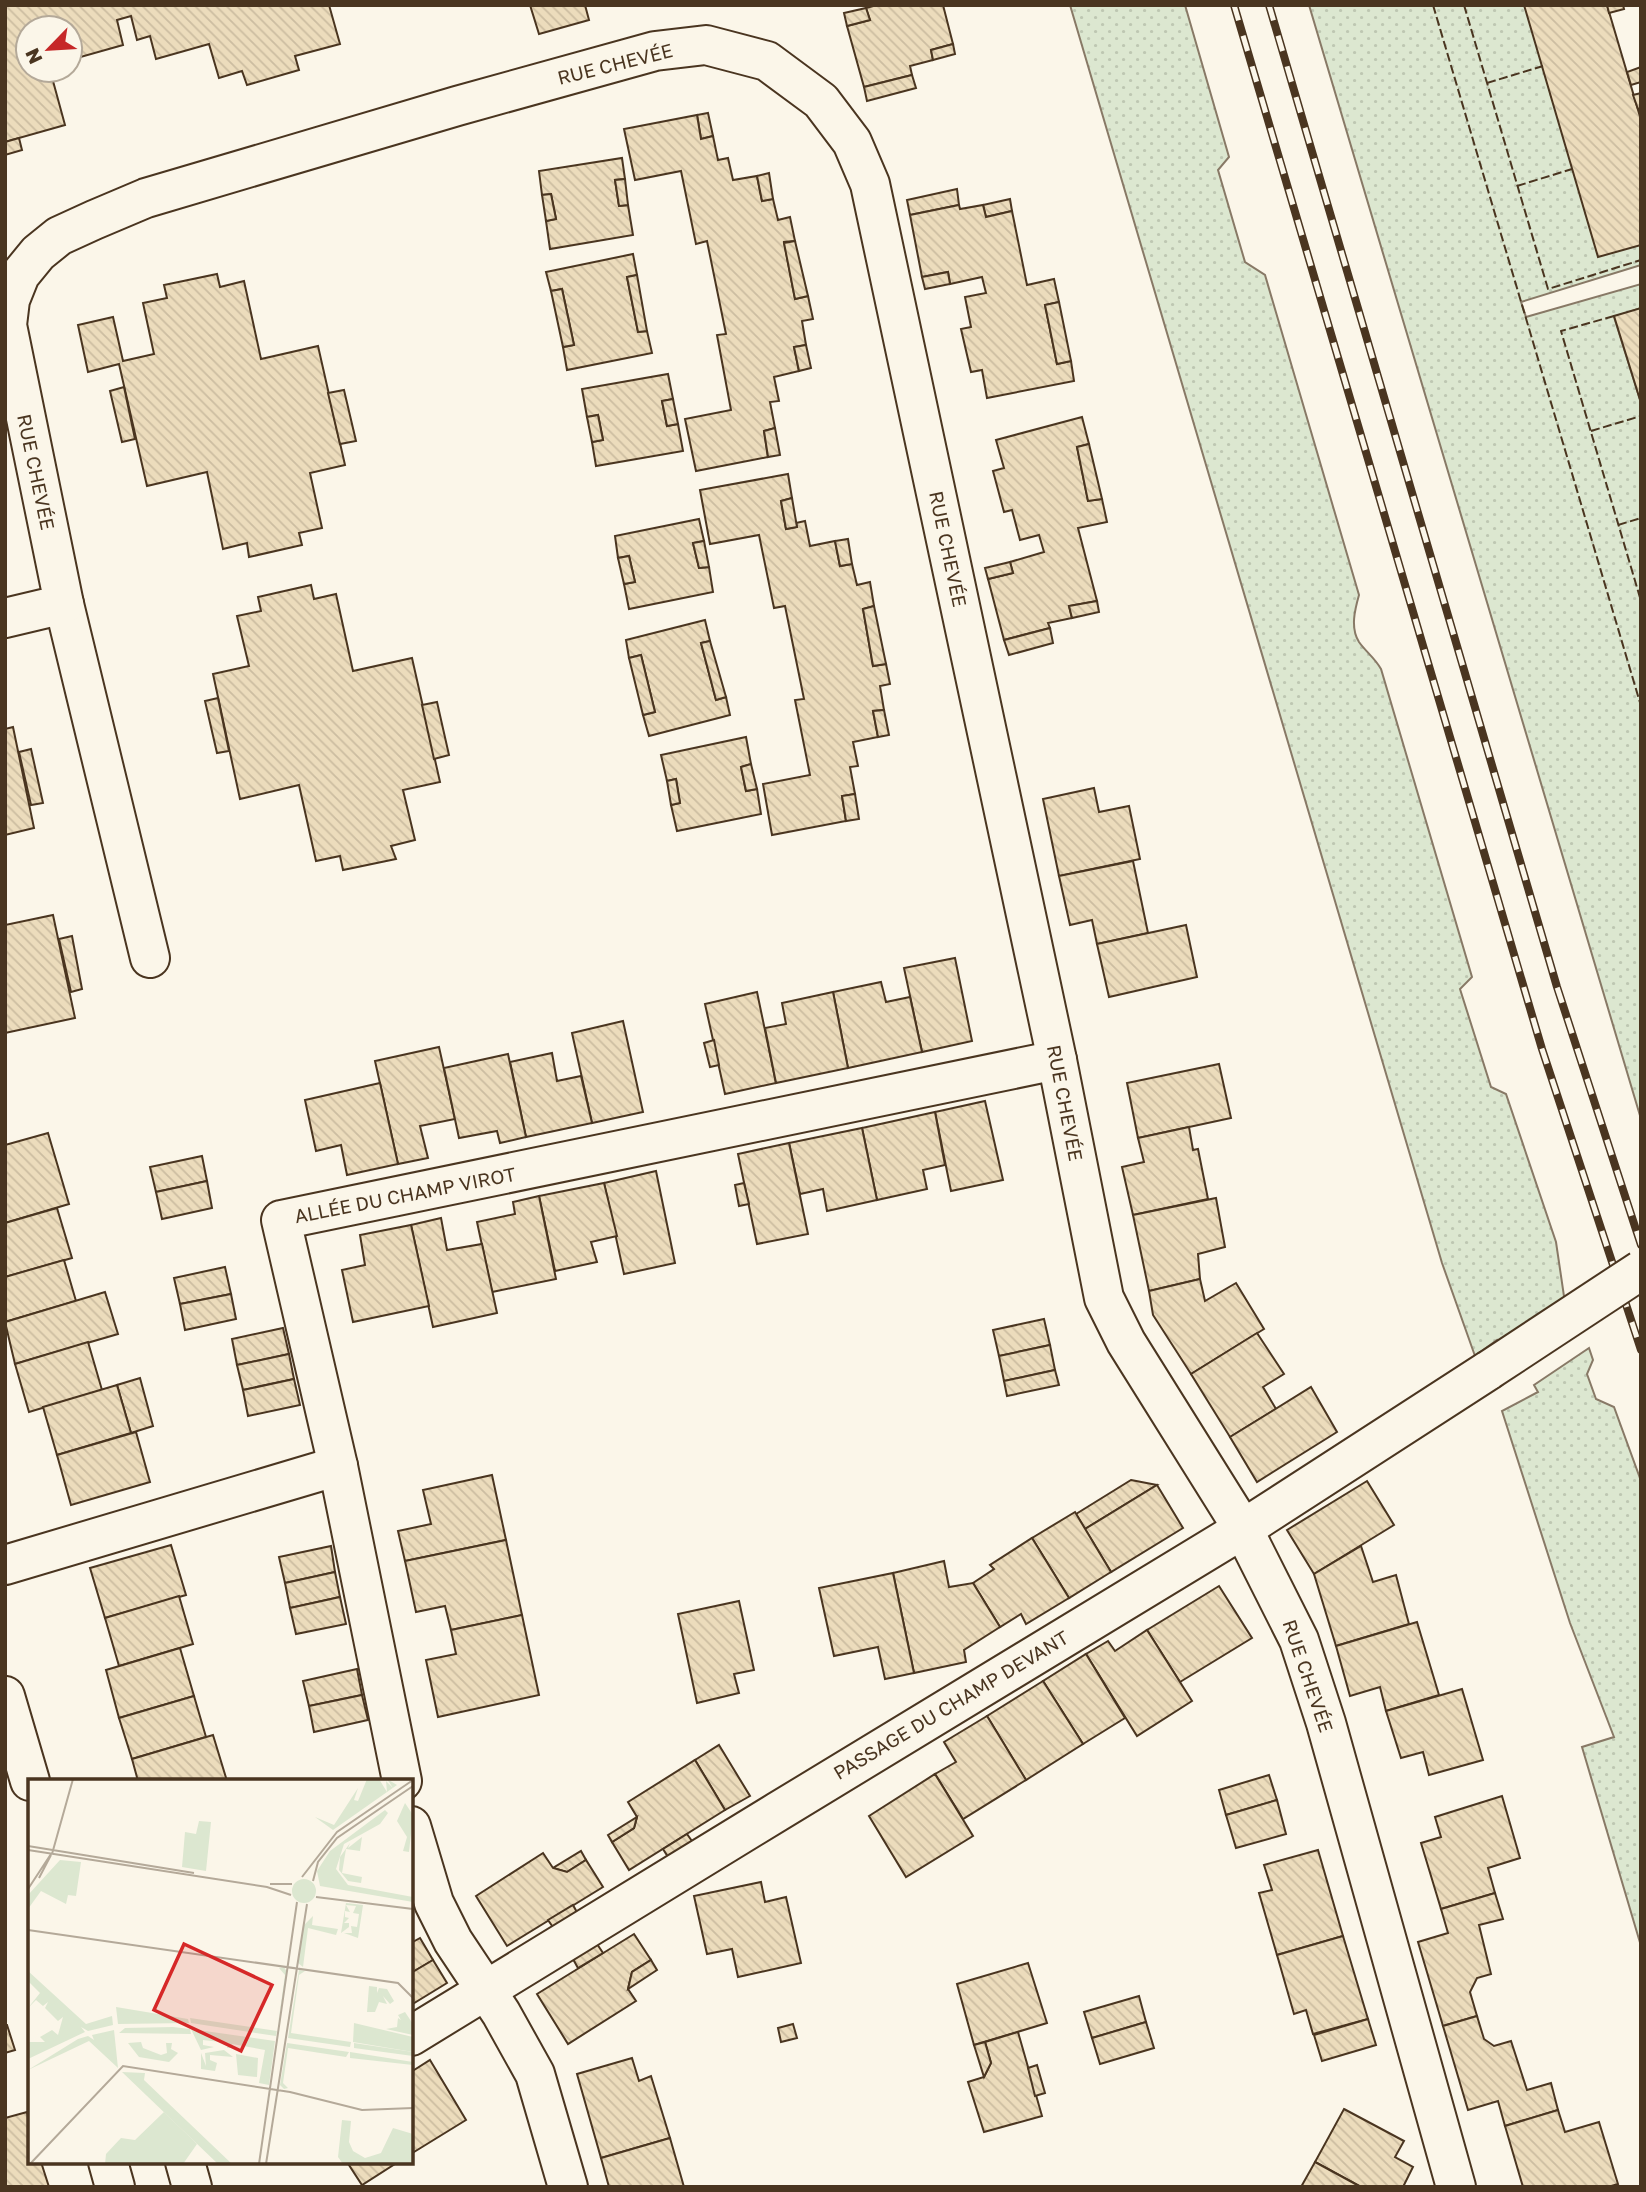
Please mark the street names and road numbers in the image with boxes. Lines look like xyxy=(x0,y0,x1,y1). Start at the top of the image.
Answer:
street label: RUE CHEVÉE xyxy=(555,38,675,89)
street label: RUE CHEVÉE xyxy=(13,412,60,532)
street label: RUE CHEVÉE xyxy=(925,489,972,609)
street label: RUE CHEVÉE xyxy=(1043,1043,1088,1163)
street label: ALLÉE DU CHAMP VIROT xyxy=(292,1162,518,1227)
street label: RUE CHEVÉE xyxy=(1278,1616,1339,1735)
street label: PASSAGE DU CHAMP DEVANT xyxy=(829,1625,1073,1784)

